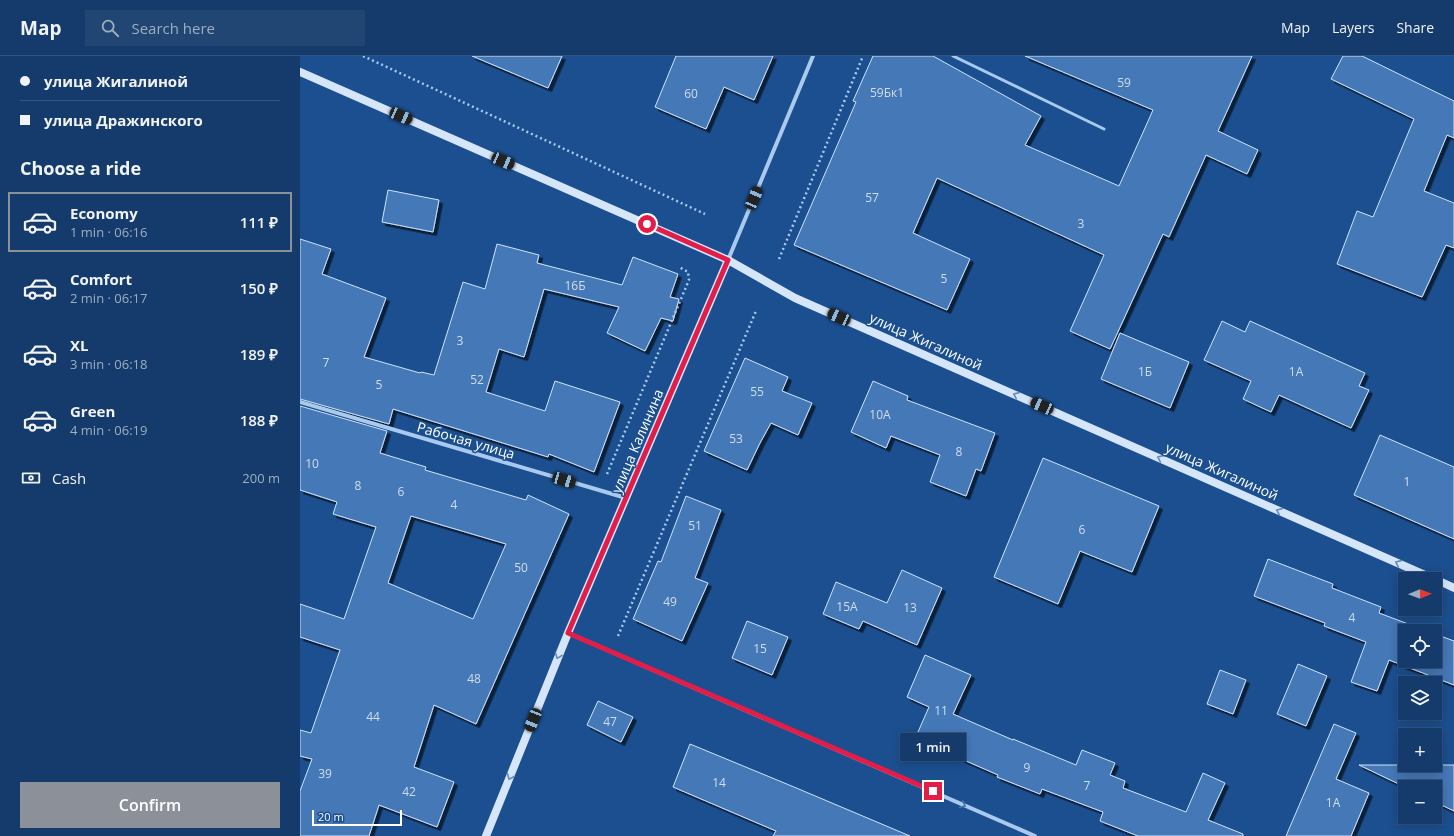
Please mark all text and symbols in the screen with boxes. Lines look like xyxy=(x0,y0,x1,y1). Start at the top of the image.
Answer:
search box xyxy=(85,10,365,46)
text: Map xyxy=(20,15,61,41)
icon: search xyxy=(99,17,121,39)
text: Search here xyxy=(131,18,215,38)
text: Map xyxy=(1281,18,1310,37)
text: Layers xyxy=(1332,18,1374,37)
text: Share xyxy=(1396,18,1434,37)
text: улица Жигалиной xyxy=(44,71,188,91)
house number: 59 xyxy=(1117,74,1131,91)
house number: 59Бк1 xyxy=(870,84,904,101)
house number: 60 xyxy=(684,85,698,102)
car xyxy=(388,106,414,126)
text: улица Дражинского xyxy=(44,110,203,130)
car xyxy=(490,151,516,171)
text: Choose a ride xyxy=(20,156,141,180)
car xyxy=(744,185,764,211)
house number: 57 xyxy=(865,189,879,206)
text: Economy xyxy=(70,203,138,223)
icon: car xyxy=(22,204,58,240)
text: 111 ₽ xyxy=(240,212,278,232)
route start xyxy=(638,215,656,233)
house number: 3 xyxy=(1078,215,1085,232)
text: 1 min · 06:16 xyxy=(70,223,147,241)
text: Comfort xyxy=(70,269,132,289)
icon: car xyxy=(22,270,58,306)
house number: 5 xyxy=(941,270,948,287)
house number: 16Б xyxy=(564,277,586,294)
text: 150 ₽ xyxy=(240,278,278,298)
text: 2 min · 06:17 xyxy=(70,289,147,307)
car xyxy=(826,307,852,327)
street label: улица Жигалиной xyxy=(867,308,985,374)
house number: 3 xyxy=(457,332,464,349)
text: XL xyxy=(70,335,88,355)
icon: car xyxy=(22,336,58,372)
text: 189 ₽ xyxy=(240,344,278,364)
house number: 7 xyxy=(323,354,330,371)
text: 3 min · 06:18 xyxy=(70,355,147,373)
house number: 1Б xyxy=(1138,363,1152,380)
house number: 1А xyxy=(1289,363,1304,380)
house number: 52 xyxy=(470,371,484,388)
house number: 5 xyxy=(376,376,383,393)
house number: 55 xyxy=(750,383,764,400)
street label: улица Калинина xyxy=(606,386,668,496)
one-way arrow xyxy=(1012,392,1020,400)
car xyxy=(1029,396,1055,416)
text: Green xyxy=(70,401,115,421)
icon: car xyxy=(22,402,58,438)
house number: 10А xyxy=(869,406,891,423)
text: 188 ₽ xyxy=(240,410,278,430)
street label: Рабочая улица xyxy=(415,417,517,463)
text: 4 min · 06:19 xyxy=(70,421,147,439)
house number: 53 xyxy=(729,430,743,447)
street label: улица Жигалиной xyxy=(1163,438,1281,504)
house number: 8 xyxy=(956,443,963,460)
house number: 10 xyxy=(305,455,319,472)
one-way arrow xyxy=(1157,455,1164,463)
icon: cash xyxy=(20,467,42,489)
text: Cash xyxy=(52,468,86,488)
text: 200 m xyxy=(242,469,280,487)
car xyxy=(551,471,577,489)
house number: 1 xyxy=(1404,473,1410,490)
house number: 8 xyxy=(355,477,362,494)
house number: 6 xyxy=(398,483,405,500)
house number: 4 xyxy=(451,496,458,513)
one-way arrow xyxy=(1276,508,1284,516)
house number: 51 xyxy=(688,517,702,534)
house number: 6 xyxy=(1079,521,1086,538)
house number: 50 xyxy=(514,559,528,576)
one-way arrow xyxy=(1395,560,1403,568)
north arrow xyxy=(1398,572,1442,616)
map controls xyxy=(1398,572,1442,824)
house number: 49 xyxy=(663,593,677,610)
house number: 15А xyxy=(836,598,858,615)
house number: 13 xyxy=(903,599,917,616)
house number: 4 xyxy=(1349,609,1356,626)
button: locate xyxy=(1398,624,1442,668)
house number: 15 xyxy=(753,640,767,657)
one-way arrow xyxy=(555,653,563,660)
house number: 48 xyxy=(467,670,481,687)
button: layers xyxy=(1398,676,1442,720)
house number: 11 xyxy=(934,702,948,719)
car xyxy=(523,707,543,733)
house number: 44 xyxy=(366,708,380,725)
house number: 47 xyxy=(603,713,617,730)
button: + xyxy=(1398,728,1442,772)
callout: 1 min xyxy=(900,733,966,761)
text: 1 min xyxy=(915,738,951,756)
house number: 9 xyxy=(1024,759,1031,776)
house number: 39 xyxy=(318,765,332,782)
one-way arrow xyxy=(507,772,515,780)
house number: 14 xyxy=(712,774,726,791)
house number: 7 xyxy=(1084,777,1091,794)
button: − xyxy=(1398,780,1442,824)
button: Confirm xyxy=(20,782,280,828)
route end xyxy=(924,782,942,800)
house number: 42 xyxy=(402,783,416,800)
house number: 1А xyxy=(1326,794,1341,811)
one-way arrow xyxy=(959,800,967,808)
scale bar xyxy=(312,808,402,827)
text: 20 m xyxy=(318,809,344,824)

